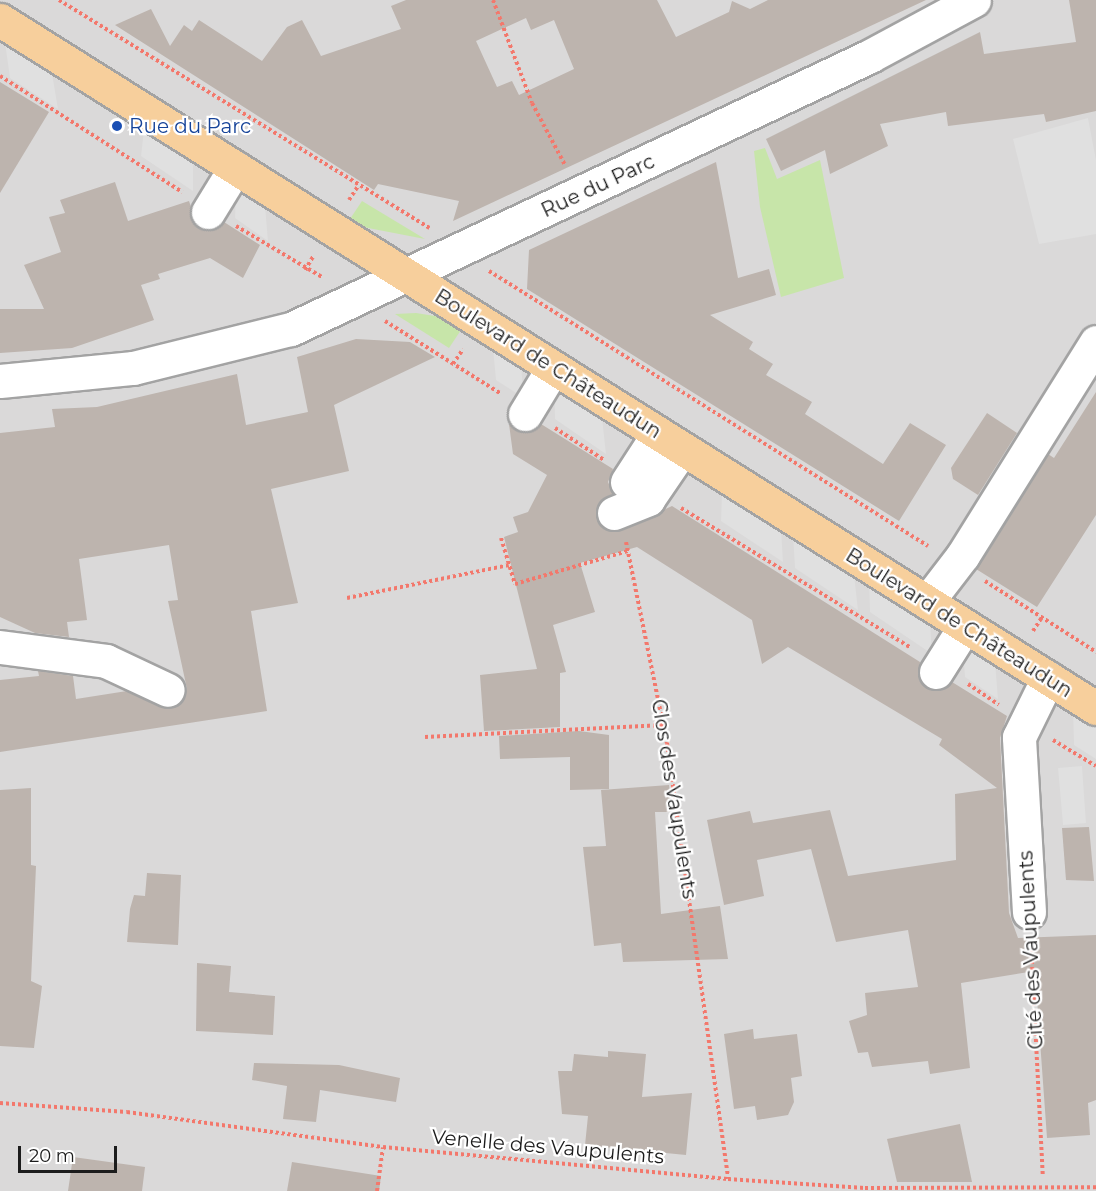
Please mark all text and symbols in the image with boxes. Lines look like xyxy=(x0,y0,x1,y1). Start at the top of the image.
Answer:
place label: Rue du Parc xyxy=(129,114,251,138)
marker: Rue du Parc xyxy=(110,119,124,133)
street label: Rue du Parc xyxy=(537,149,659,223)
street label: Boulevard de Châteaudun xyxy=(430,284,666,444)
street label: Boulevard de Châteaudun xyxy=(841,543,1077,703)
street label: Clos des Vaupulents xyxy=(646,698,702,900)
street label: Cité des Vaupulents xyxy=(1014,850,1048,1050)
street label: Venelle des Vaupulents xyxy=(431,1125,665,1169)
scale bar xyxy=(21,1134,120,1172)
text: 20 m xyxy=(29,1145,75,1167)

